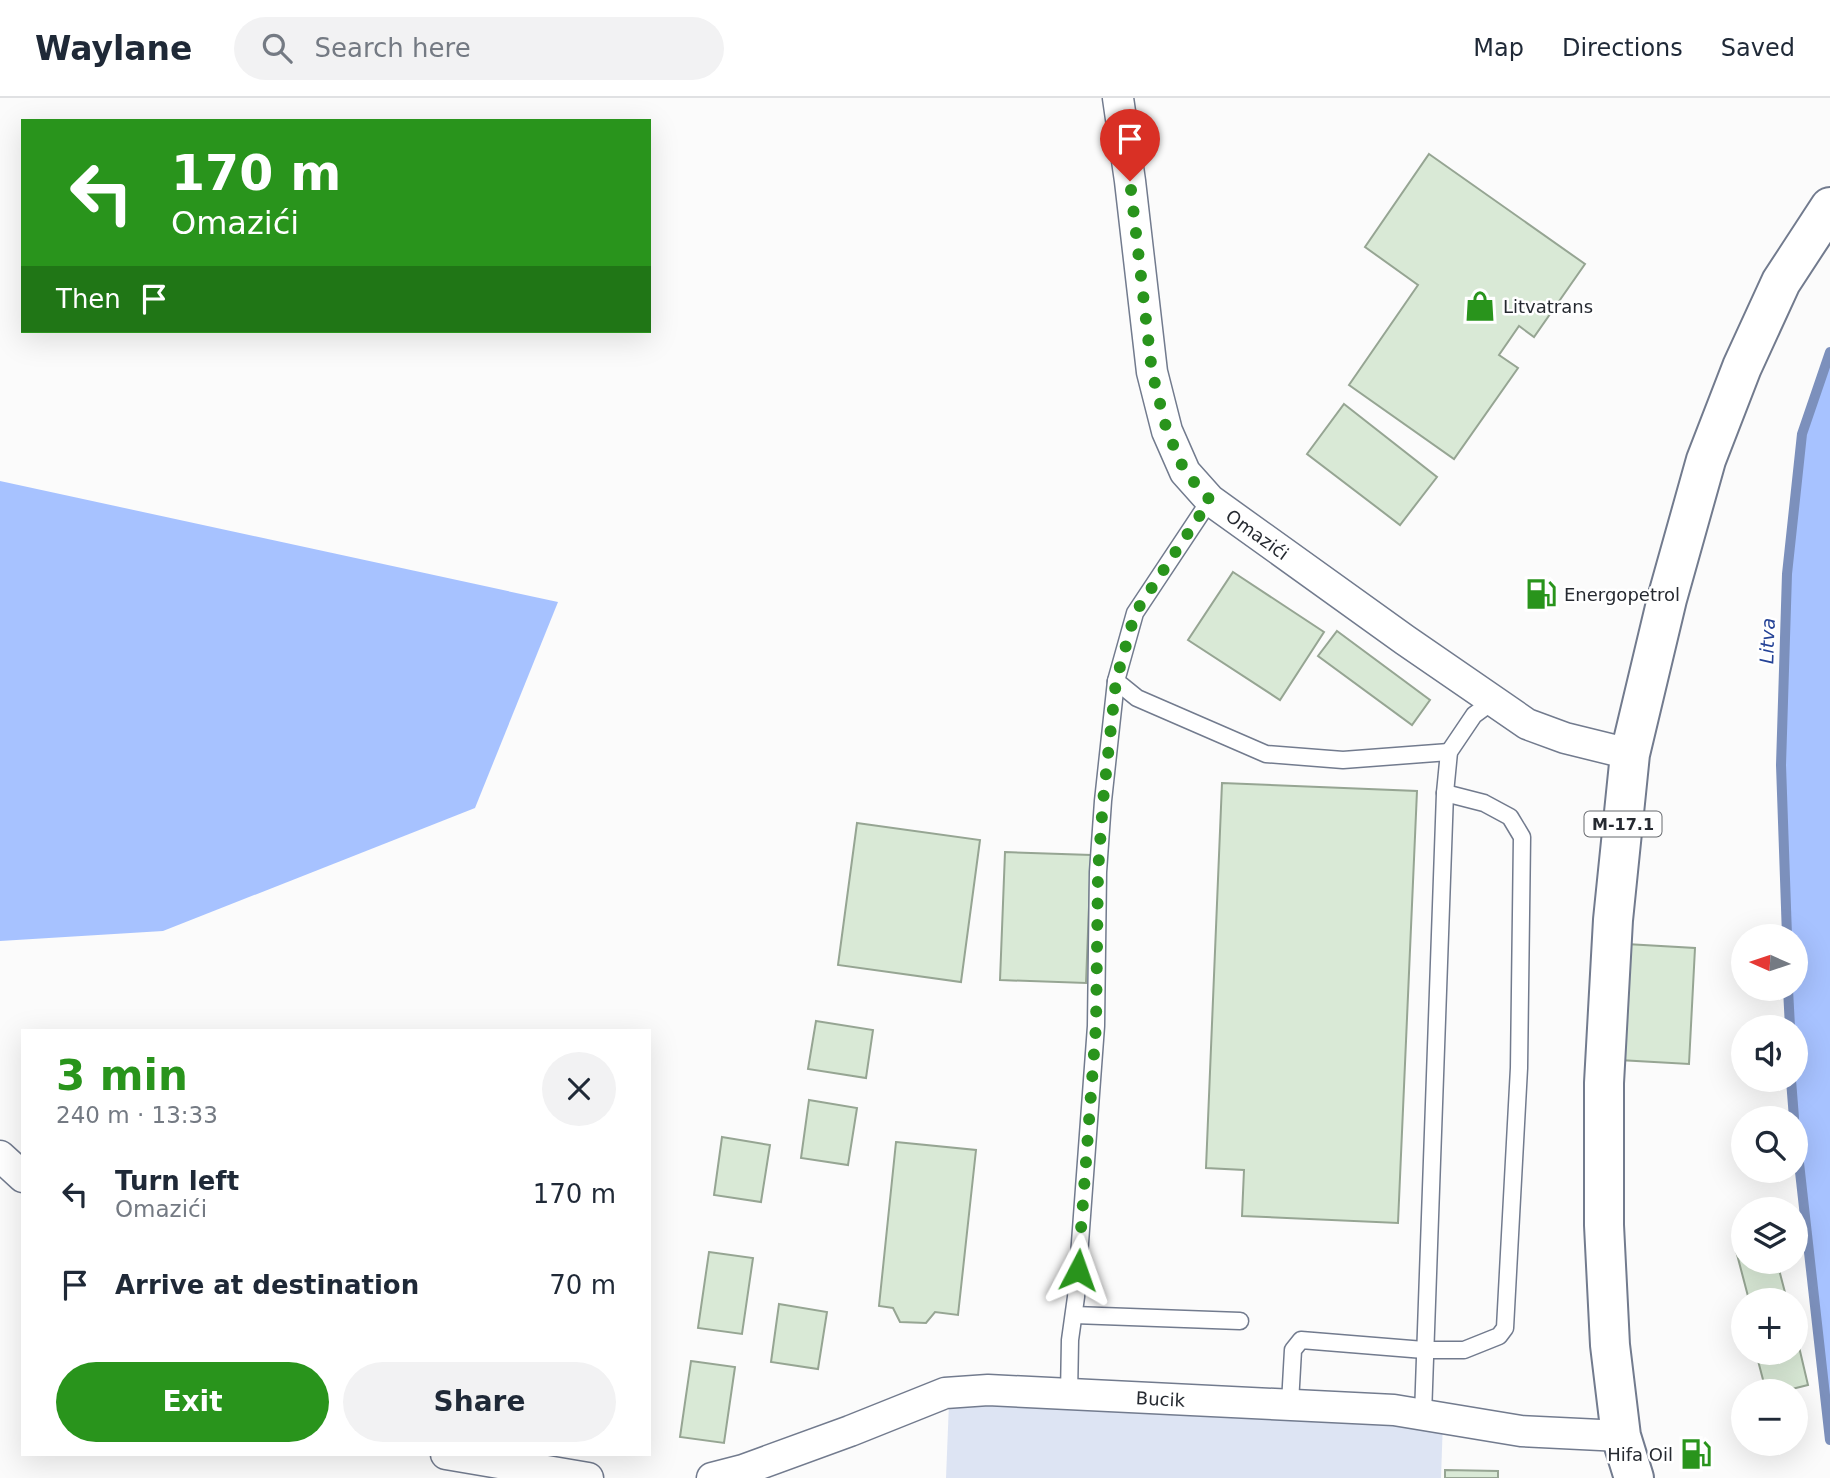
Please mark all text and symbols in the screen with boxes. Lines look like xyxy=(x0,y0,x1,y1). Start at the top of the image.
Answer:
search box xyxy=(234,17,724,80)
text: Waylane xyxy=(35,29,192,68)
icon: search xyxy=(258,29,296,67)
text: Search here xyxy=(314,33,471,63)
text: Map xyxy=(1473,34,1524,62)
text: Directions xyxy=(1562,34,1683,62)
text: Saved xyxy=(1721,34,1795,62)
pin xyxy=(1100,109,1160,181)
icon: arrive xyxy=(1111,120,1149,158)
text: 170 m xyxy=(171,145,341,202)
icon: left xyxy=(56,147,147,238)
text: Omazići xyxy=(171,204,299,242)
icon: arrive xyxy=(135,280,173,318)
text: Then xyxy=(56,284,121,314)
shop icon: Litvatrans xyxy=(1463,289,1497,323)
place label: Litvatrans xyxy=(1503,296,1593,317)
street label: Omazići xyxy=(1222,505,1293,564)
fuel station icon: Energopetrol xyxy=(1524,577,1558,611)
place label: Energopetrol xyxy=(1564,584,1680,605)
water label: Litva xyxy=(1755,618,1779,664)
road number: M-17.1 xyxy=(1584,811,1662,836)
north arrow xyxy=(1731,924,1808,1001)
map controls xyxy=(1731,924,1808,1456)
button: sound xyxy=(1731,1015,1808,1092)
text: 3 min xyxy=(56,1051,188,1100)
button: close xyxy=(542,1052,616,1126)
text: 240 m · 13:33 xyxy=(56,1102,218,1128)
button: search xyxy=(1731,1106,1808,1183)
text: Turn left xyxy=(115,1166,239,1196)
icon: left xyxy=(56,1175,94,1213)
text: 170 m xyxy=(533,1179,616,1209)
text: Omazići xyxy=(115,1196,207,1222)
button: layers xyxy=(1731,1197,1808,1274)
position arrow xyxy=(1041,1233,1115,1307)
icon: arrive xyxy=(56,1266,94,1304)
text: Arrive at destination xyxy=(115,1270,419,1300)
text: 70 m xyxy=(549,1270,616,1300)
button: + xyxy=(1731,1288,1808,1365)
button: Exit xyxy=(56,1362,329,1442)
button: Share xyxy=(343,1362,616,1442)
button: − xyxy=(1731,1379,1808,1456)
street label: Bucik xyxy=(1135,1387,1186,1410)
fuel station icon: Hifa Oil xyxy=(1679,1437,1713,1471)
place label: Hifa Oil xyxy=(1607,1444,1673,1465)

